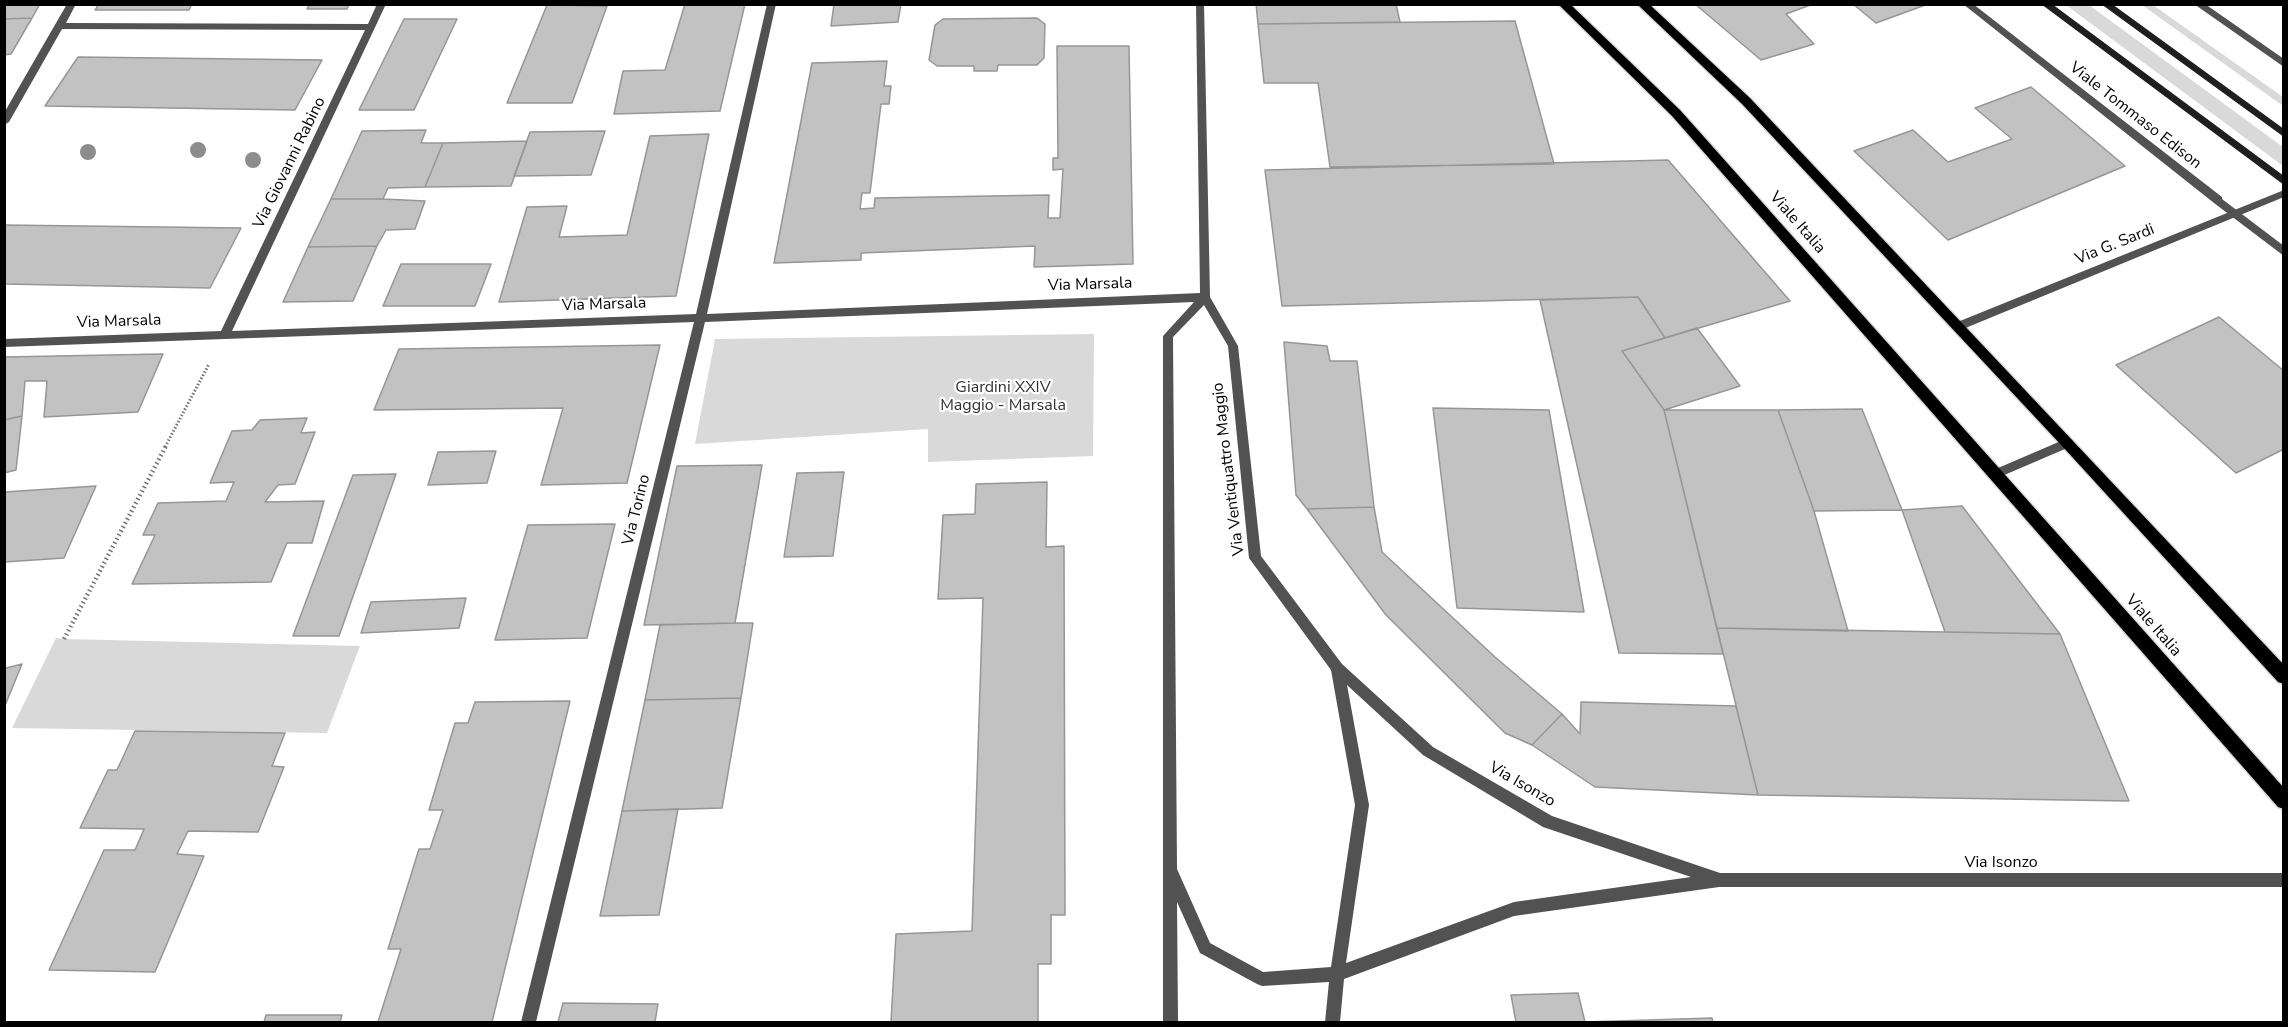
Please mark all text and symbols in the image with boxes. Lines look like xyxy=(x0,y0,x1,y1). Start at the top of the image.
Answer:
street label: Viale Tommaso Edison xyxy=(2065,58,2205,174)
street label: Via Giovanni Rabino xyxy=(250,94,330,232)
street label: Viale Italia xyxy=(1765,188,1829,258)
street label: Via G. Sardi xyxy=(2073,220,2157,270)
street label: Via Marsala xyxy=(1047,274,1133,296)
street label: Via Marsala xyxy=(561,294,647,316)
street label: Via Marsala xyxy=(76,311,162,333)
park label: Giardini XXIV Maggio - Marsala xyxy=(940,378,1066,416)
street label: Via Ventiquattro Maggio xyxy=(1209,381,1249,557)
street label: Via Torino xyxy=(619,473,655,547)
street label: Viale Italia xyxy=(2121,591,2185,661)
street label: Via Isonzo xyxy=(1485,758,1559,812)
street label: Via Isonzo xyxy=(1964,853,2038,873)

